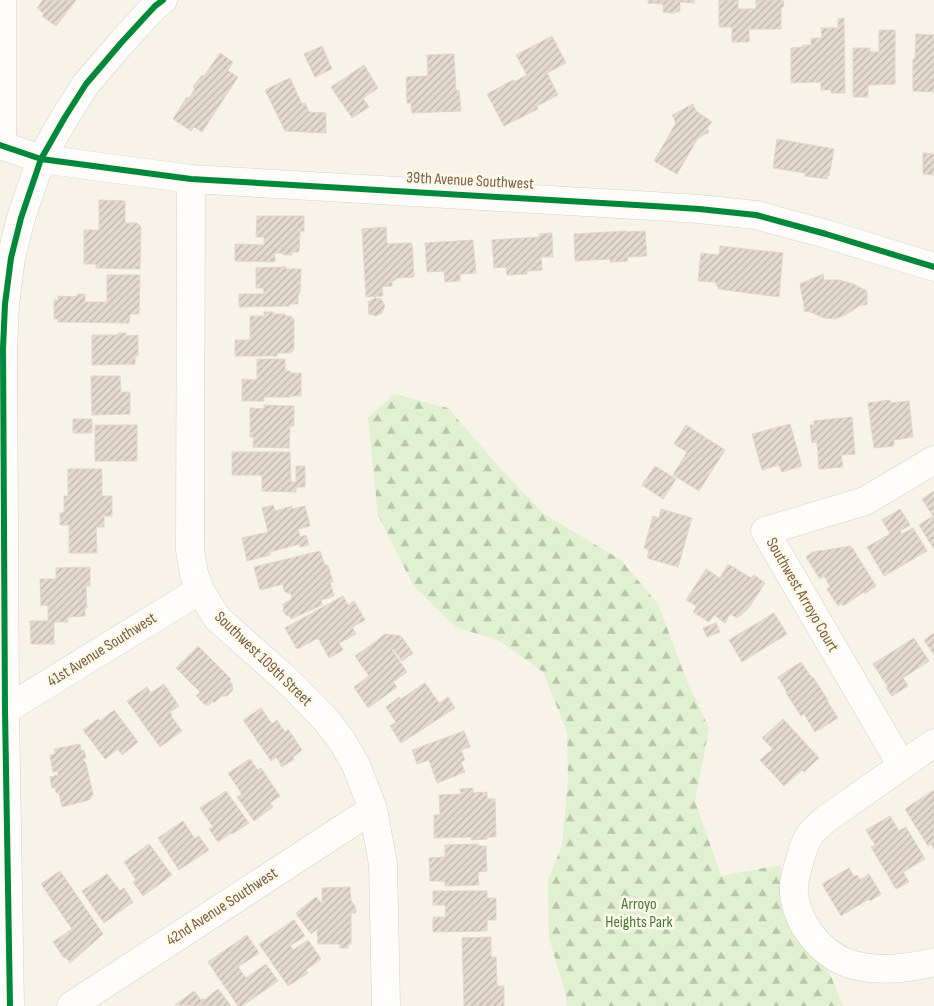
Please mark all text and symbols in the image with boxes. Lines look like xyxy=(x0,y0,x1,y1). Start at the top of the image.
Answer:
street label: 39th Avenue Southwest xyxy=(406,168,534,194)
street label: Southwest Arroyo Court xyxy=(762,534,842,656)
street label: Southwest 109th Street xyxy=(210,608,316,711)
street label: 41st Avenue Southwest xyxy=(44,609,160,691)
street label: 42nd Avenue Southwest xyxy=(163,864,281,950)
park label: Arroyo Heights Park xyxy=(605,895,673,932)

